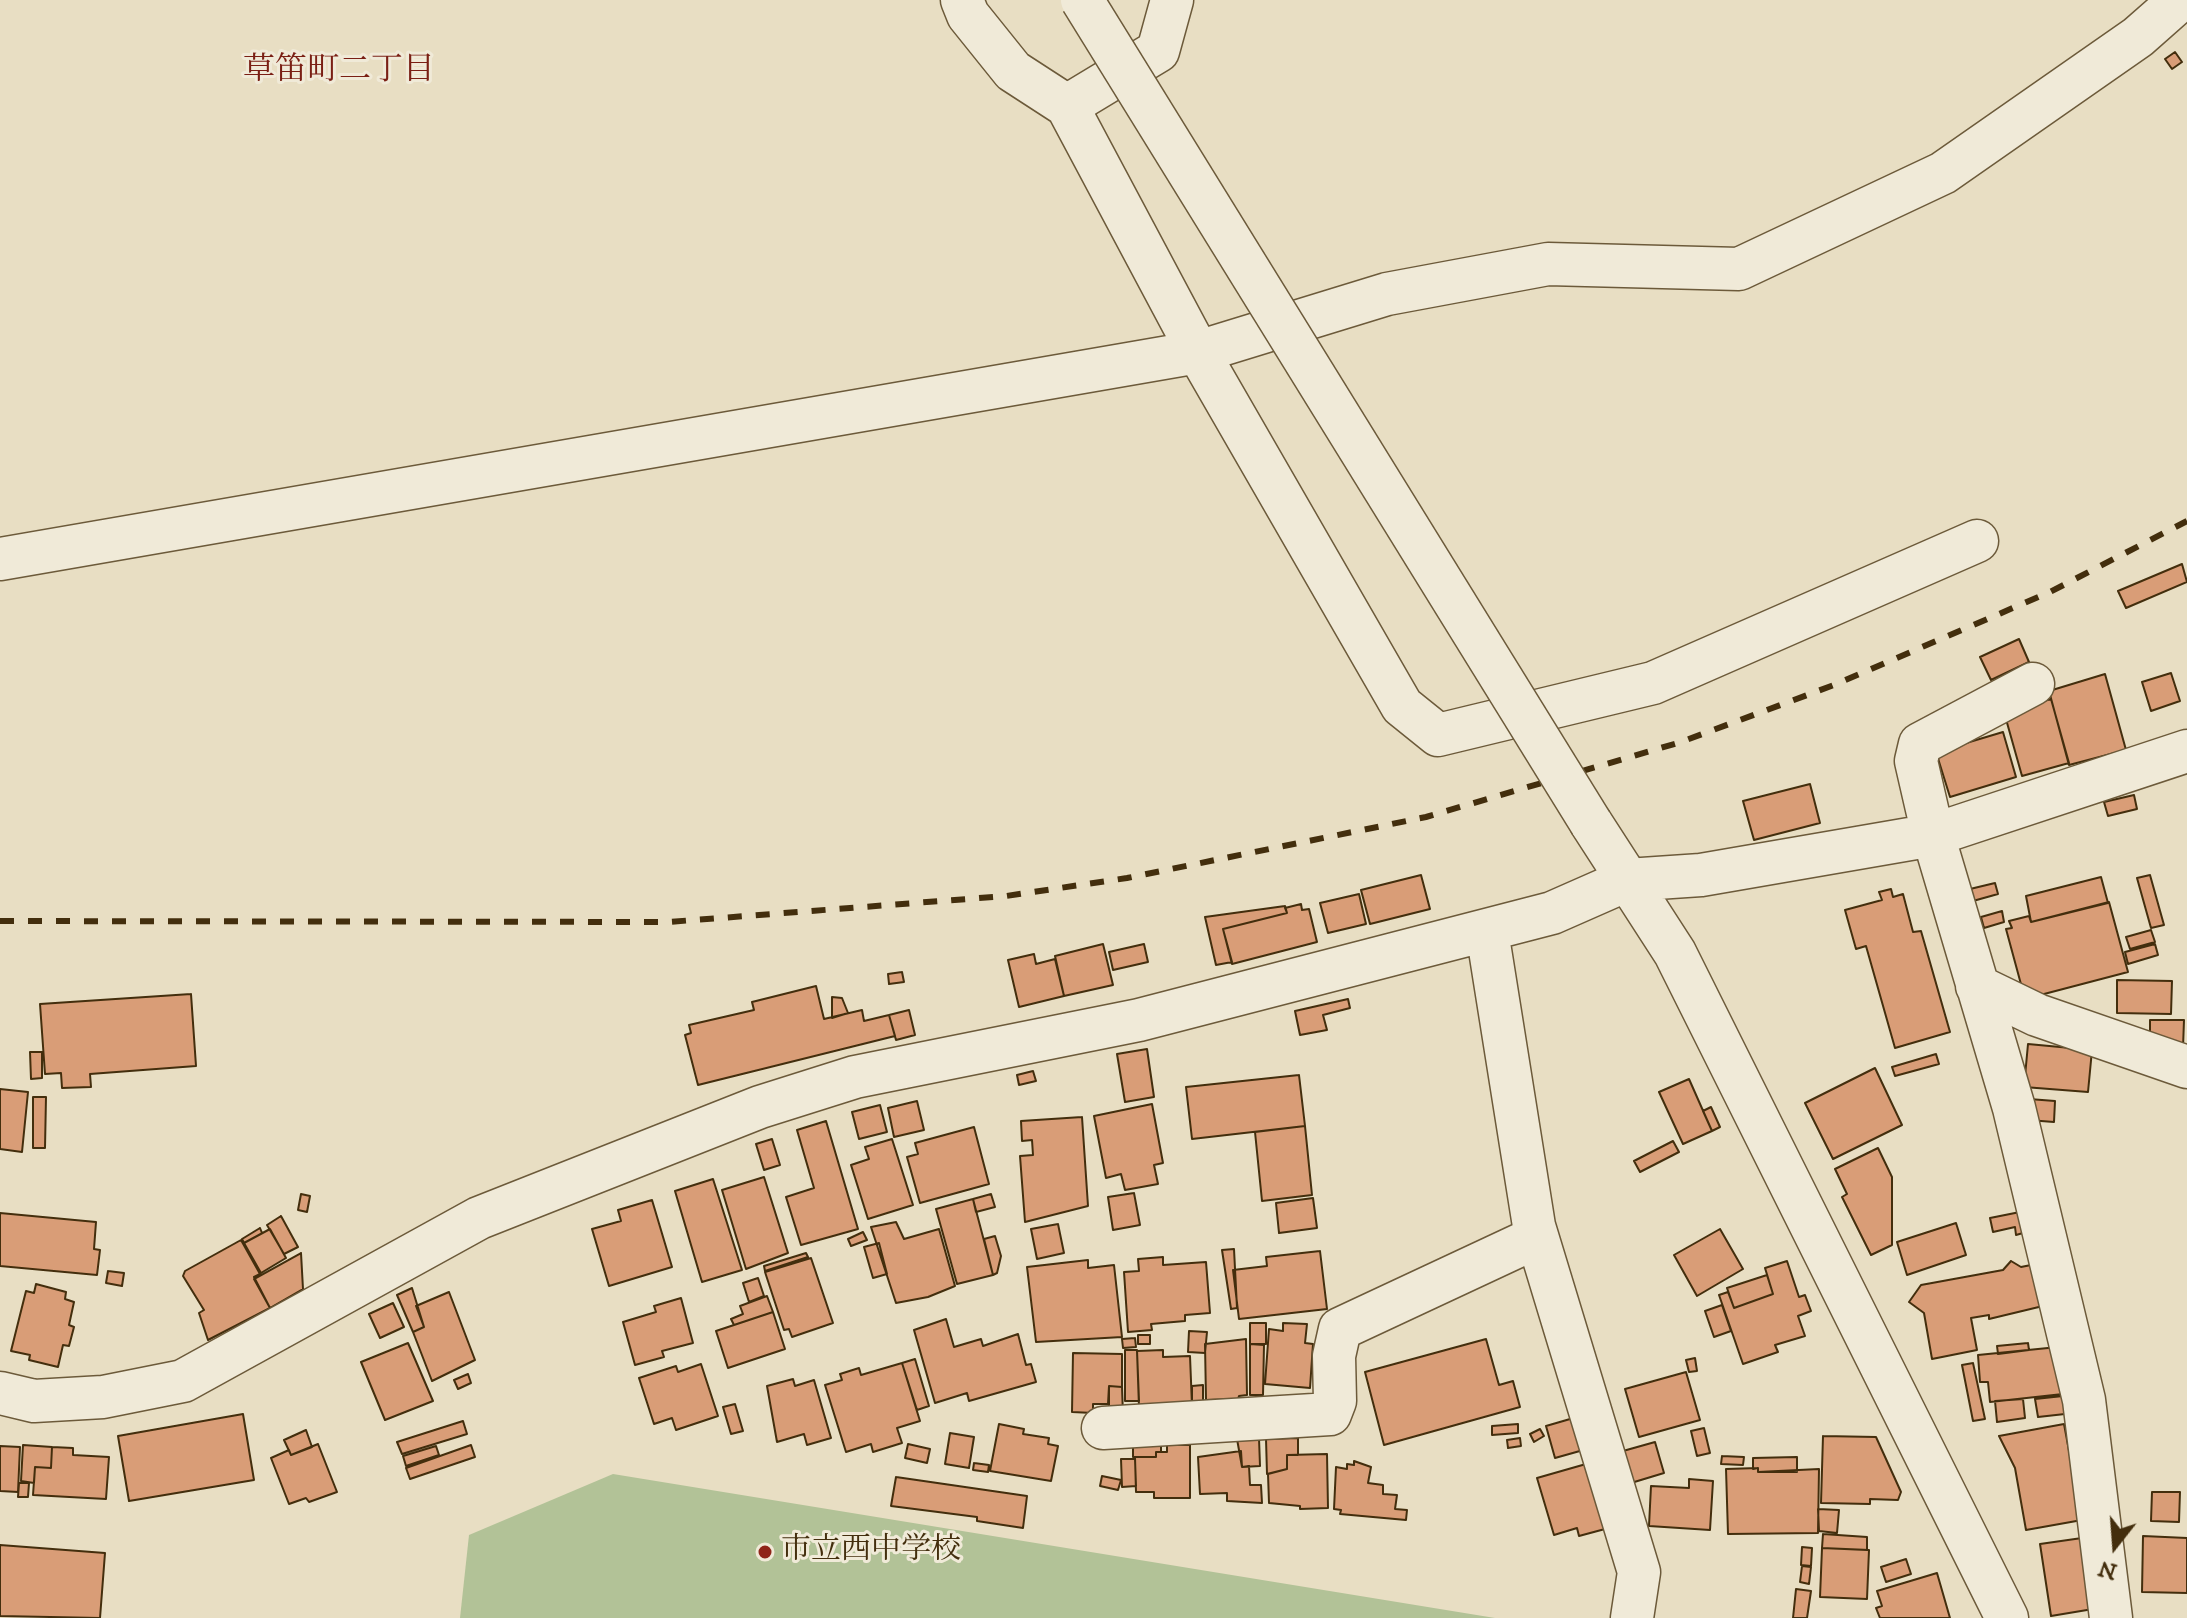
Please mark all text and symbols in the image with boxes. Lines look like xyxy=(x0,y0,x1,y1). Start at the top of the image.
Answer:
district label: 草笛町二丁目 xyxy=(243,53,435,91)
north arrow xyxy=(2075,1506,2155,1586)
place label: 市立西中学校 xyxy=(781,1534,961,1570)
marker: 市立西中学校 xyxy=(756,1543,774,1561)
text: N xyxy=(2095,1554,2120,1585)

